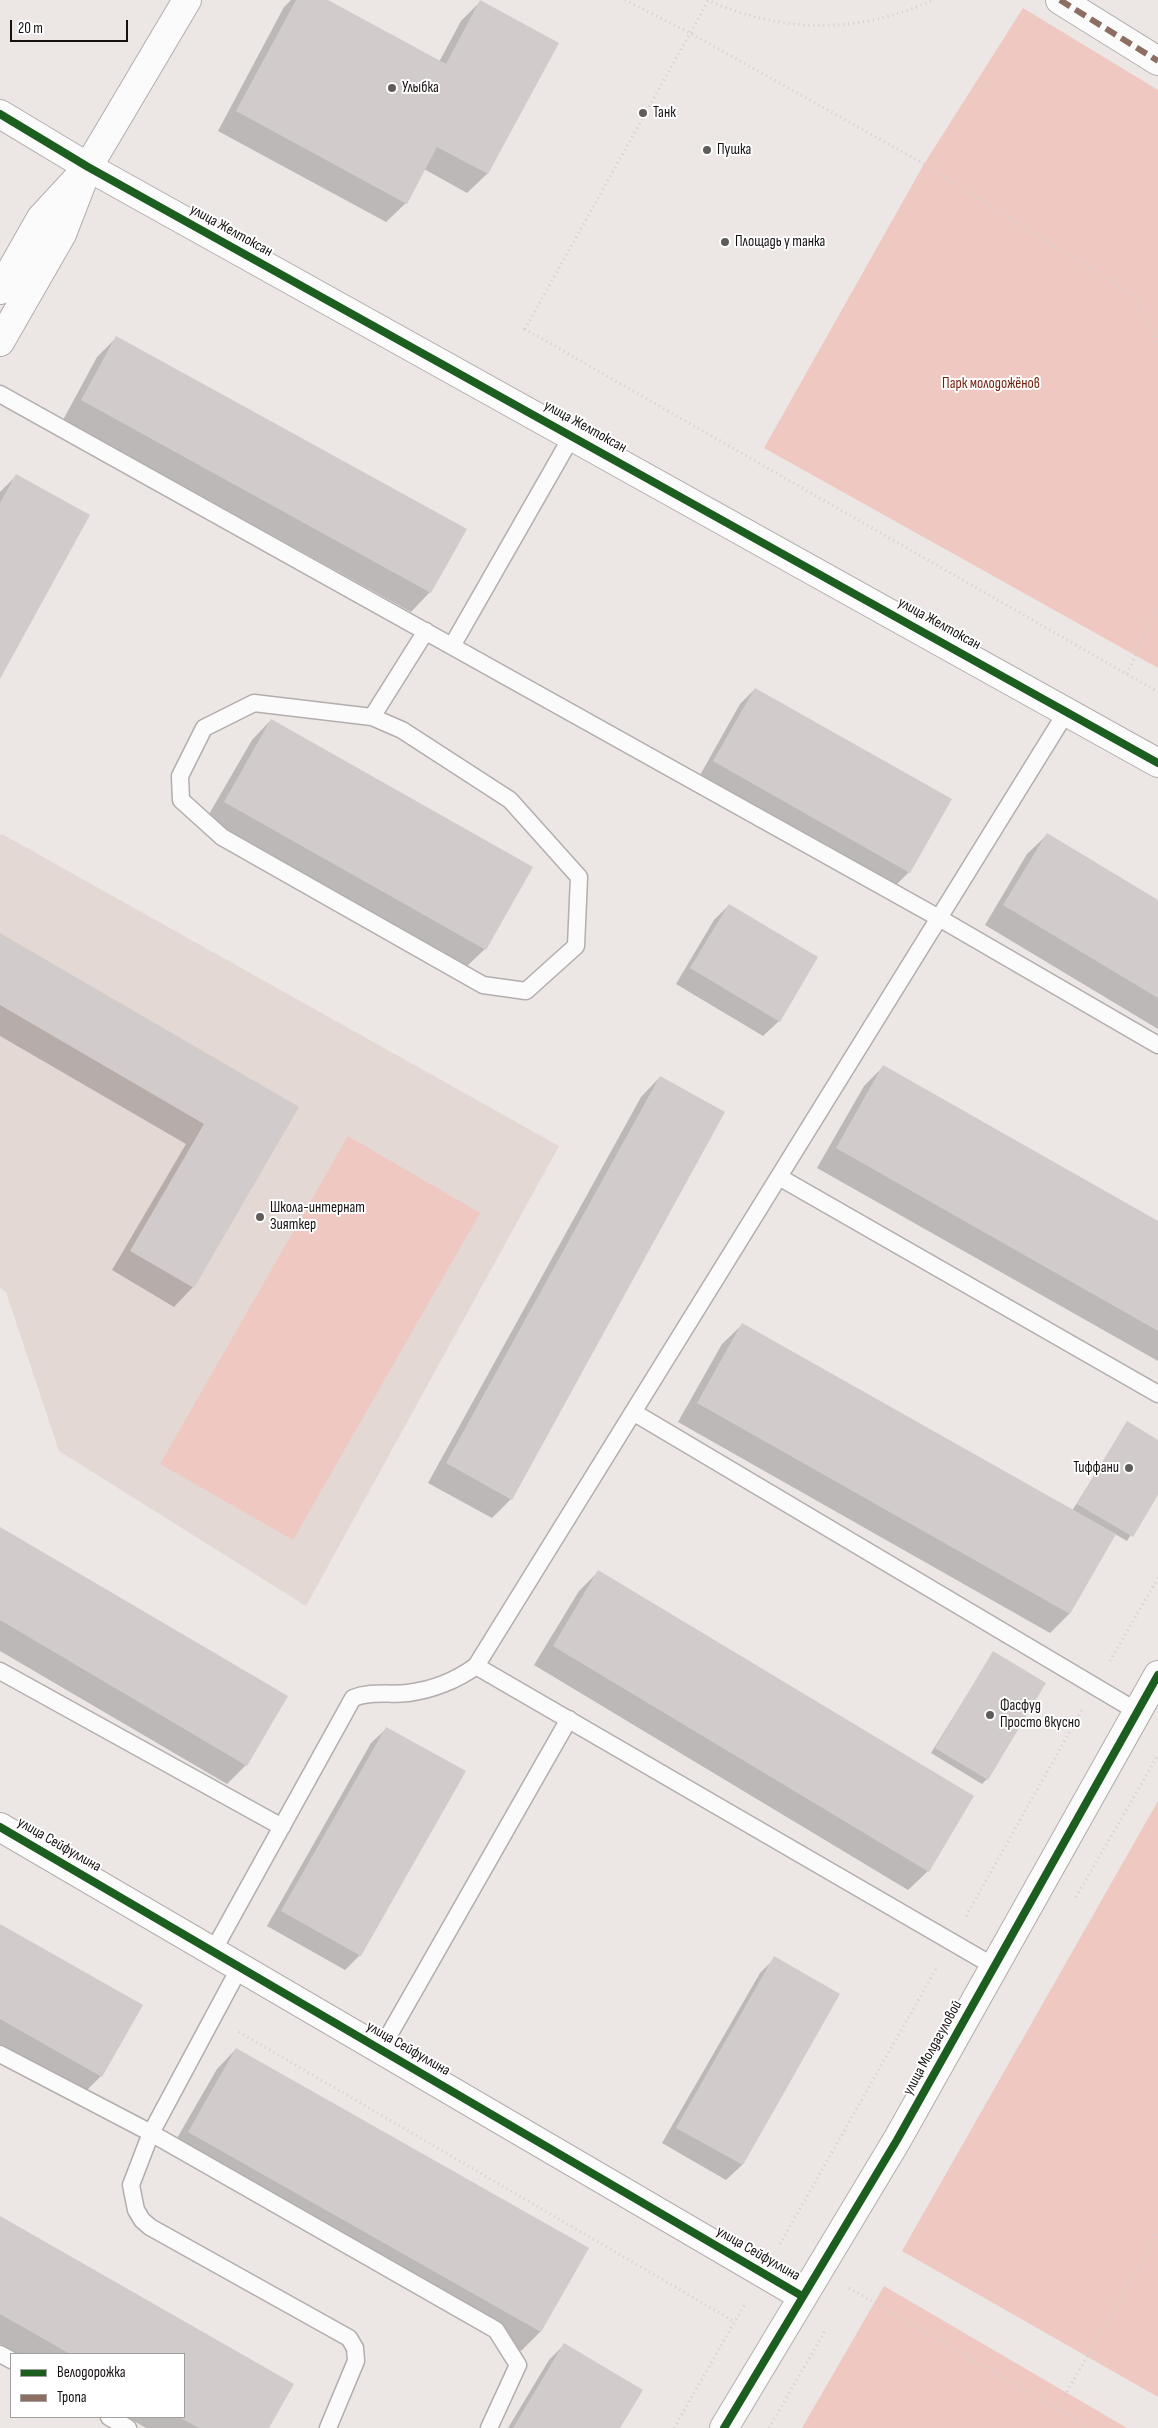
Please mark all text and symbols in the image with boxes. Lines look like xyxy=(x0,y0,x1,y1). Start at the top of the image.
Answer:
scale bar xyxy=(12,10,130,42)
text: 20 m xyxy=(18,19,43,38)
place label: Улыбка xyxy=(402,79,439,97)
marker: Улыбка xyxy=(386,82,398,94)
place label: Танк xyxy=(653,104,676,122)
marker: Танк xyxy=(637,107,649,119)
place label: Пушка xyxy=(717,141,751,159)
marker: Пушка xyxy=(701,144,713,156)
street label: улица Желтоксан xyxy=(186,201,276,261)
place label: Площадь у танка xyxy=(735,233,825,251)
marker: Площадь у танка xyxy=(719,236,731,248)
park label: Парк молодожёнов xyxy=(942,375,1040,393)
street label: улица Желтоксан xyxy=(540,397,630,457)
street label: улица Желтоксан xyxy=(894,594,984,654)
place label: Школа-интернат Зияткер xyxy=(270,1199,365,1234)
marker: Школа-интернат Зияткер xyxy=(254,1211,266,1223)
place label: Тиффани xyxy=(1073,1459,1119,1477)
marker: Тиффани xyxy=(1123,1462,1135,1474)
place label: Фасфуд Просто вкусно xyxy=(1000,1697,1080,1732)
marker: Фасфуд Просто вкусно xyxy=(984,1709,996,1721)
street label: улица Сейфуллина xyxy=(14,1814,104,1876)
street label: улица Молдагуловой xyxy=(900,1997,966,2099)
street label: улица Сейфуллина xyxy=(363,2018,453,2080)
street label: улица Сейфуллина xyxy=(713,2223,803,2285)
legend xyxy=(10,2353,185,2418)
text: Велодорожка xyxy=(57,2363,126,2382)
text: Тропа xyxy=(57,2388,87,2407)

